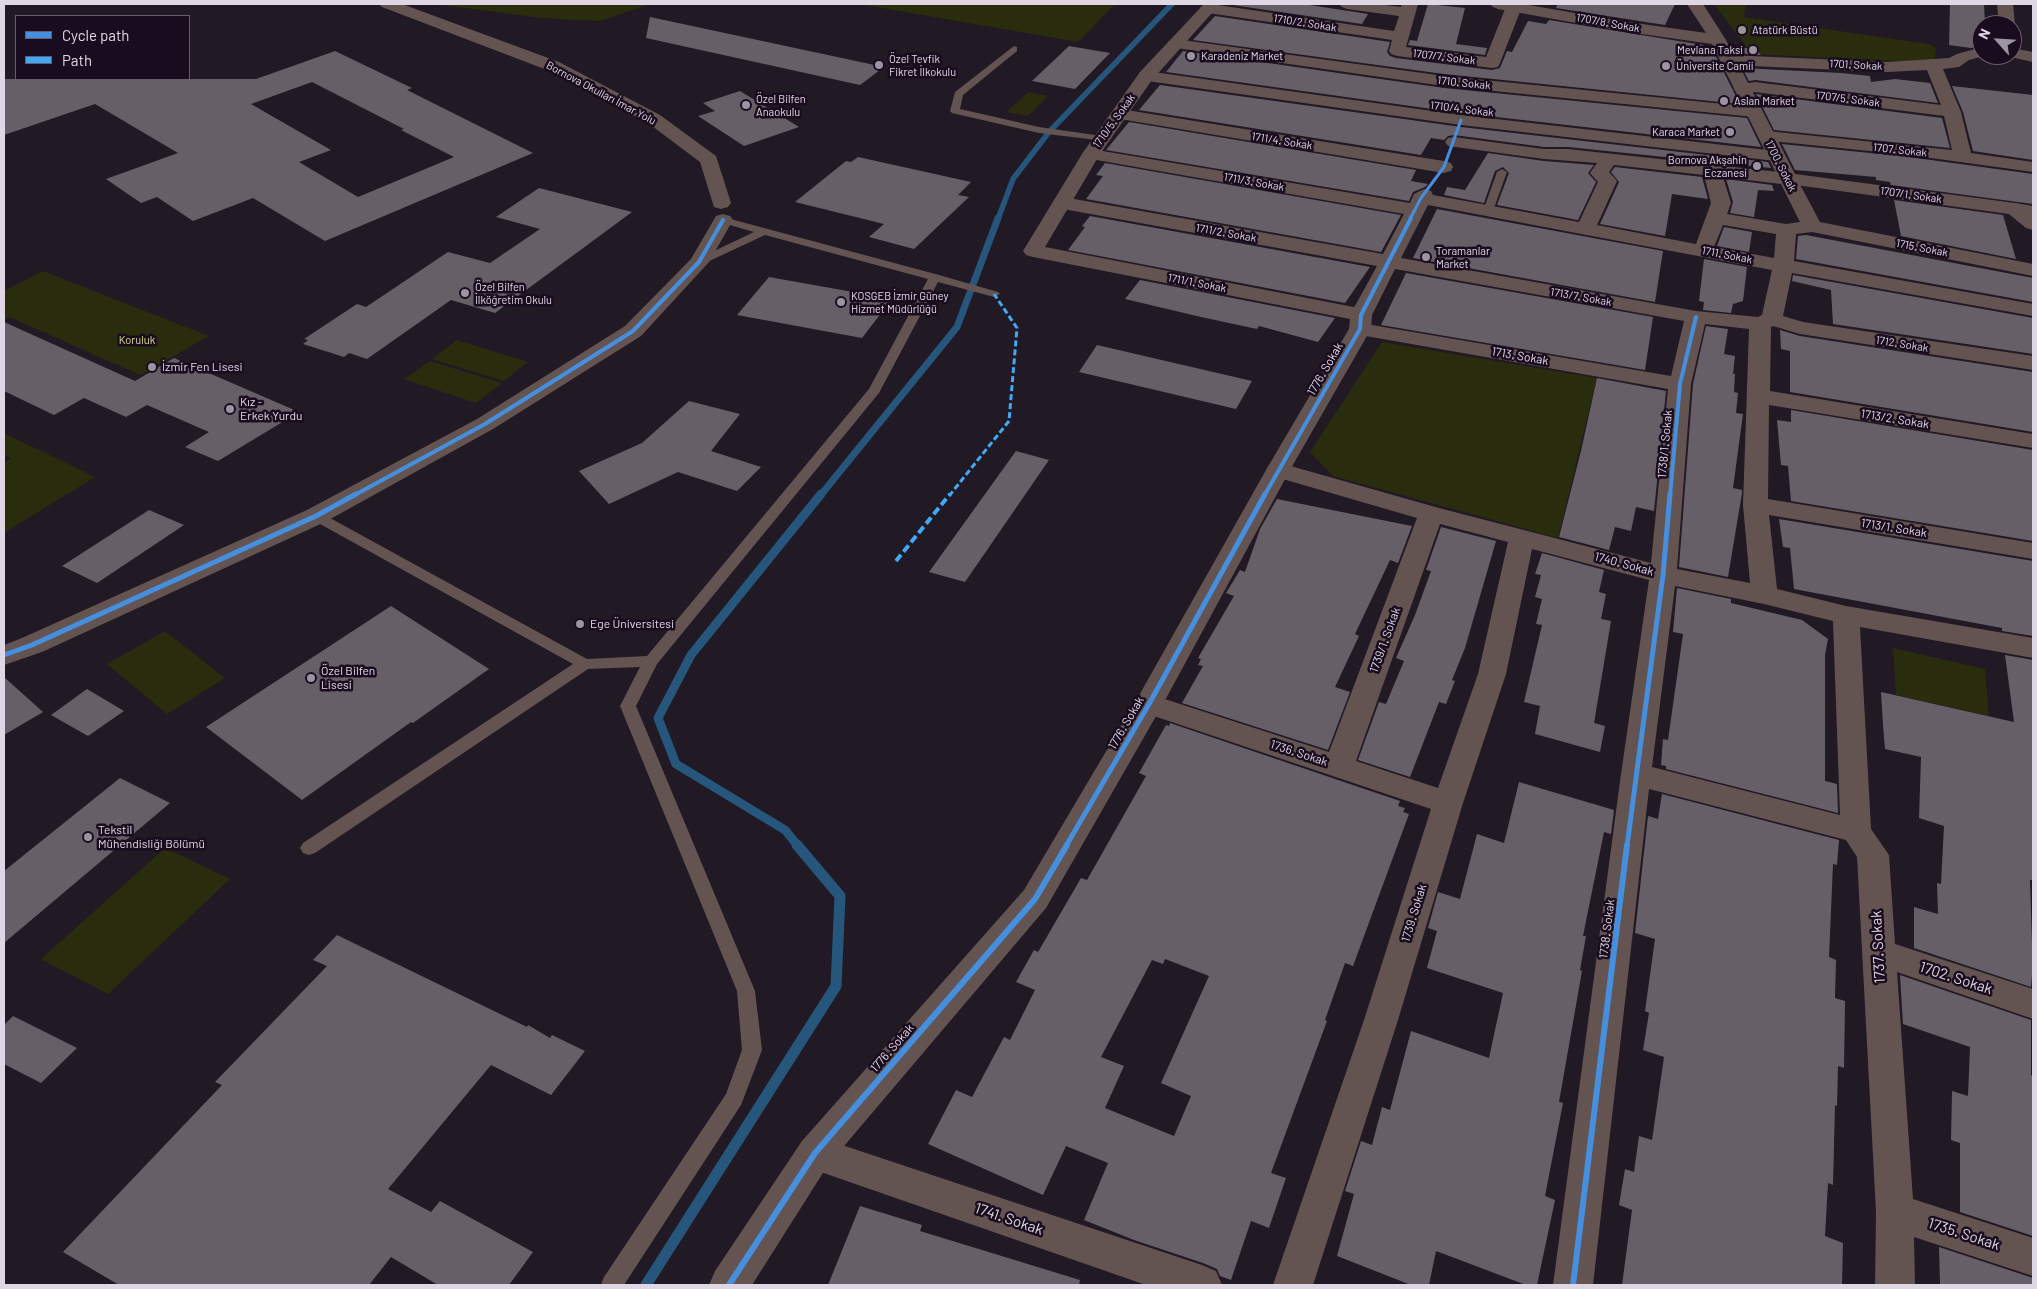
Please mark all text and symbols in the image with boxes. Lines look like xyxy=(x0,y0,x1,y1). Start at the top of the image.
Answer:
street label: 1707/8. Sokak xyxy=(1575,11,1641,35)
street label: 1710/2. Sokak xyxy=(1273,12,1337,34)
legend xyxy=(15,15,190,80)
north arrow xyxy=(1972,15,2022,65)
place label: Atatürk Büstü xyxy=(1752,23,1818,37)
marker: Atatürk Büstü xyxy=(1736,24,1748,36)
text: Cycle path xyxy=(62,26,129,44)
text: N xyxy=(1974,26,1994,42)
place label: Mevlana Taksi xyxy=(1677,43,1743,57)
marker: Mevlana Taksi xyxy=(1747,44,1759,56)
street label: 1707/7. Sokak xyxy=(1412,47,1476,67)
place label: Karadeniz Market xyxy=(1201,49,1283,63)
marker: Karadeniz Market xyxy=(1185,50,1197,62)
text: Path xyxy=(62,51,92,69)
place label: Özel Tevfik Fikret İlkokulu xyxy=(889,52,956,78)
street label: 1701. Sokak xyxy=(1829,57,1883,73)
street label: Bornova Okulları İmar Yolu xyxy=(544,58,658,128)
marker: Özel Tevfik Fikret İlkokulu xyxy=(873,59,885,71)
place label: Üniversite Camii xyxy=(1676,59,1754,73)
marker: Üniversite Camii xyxy=(1660,60,1672,72)
street label: 1710. Sokak xyxy=(1437,74,1491,92)
street label: 1707/5. Sokak xyxy=(1815,89,1881,109)
street label: 1710/5. Sokak xyxy=(1090,91,1138,151)
place label: Özel Bilfen Anaokulu xyxy=(756,92,806,118)
place label: Aslan Market xyxy=(1734,94,1795,108)
marker: Aslan Market xyxy=(1718,95,1730,107)
marker: Özel Bilfen Anaokulu xyxy=(740,99,752,111)
street label: 1710/4. Sokak xyxy=(1430,99,1494,119)
place label: Karaca Market xyxy=(1652,125,1720,139)
marker: Karaca Market xyxy=(1724,126,1736,138)
street label: 1711/4. Sokak xyxy=(1251,130,1313,152)
street label: 1700. Sokak xyxy=(1762,138,1800,194)
street label: 1707. Sokak xyxy=(1872,141,1928,159)
place label: Bornova Akşahin Eczanesi xyxy=(1668,153,1747,179)
marker: Bornova Akşahin Eczanesi xyxy=(1751,160,1763,172)
street label: 1711/3. Sokak xyxy=(1223,170,1285,194)
street label: 1707/1. Sokak xyxy=(1879,184,1943,206)
street label: 1711/2. Sokak xyxy=(1195,221,1257,245)
street label: 1715. Sokak xyxy=(1895,236,1949,260)
place label: Toramanlar Market xyxy=(1436,244,1490,270)
street label: 1711. Sokak xyxy=(1701,244,1753,266)
marker: Toramanlar Market xyxy=(1420,251,1432,263)
street label: 1711/1. Sokak xyxy=(1167,271,1227,295)
place label: Özel Bilfen İlköğretim Okulu xyxy=(475,280,552,306)
street label: 1713/7. Sokak xyxy=(1549,285,1613,309)
marker: Özel Bilfen İlköğretim Okulu xyxy=(459,287,471,299)
place label: KOSGEB İzmir Güney Hizmet Müdürlüğü xyxy=(851,289,949,315)
marker: KOSGEB İzmir Güney Hizmet Müdürlüğü xyxy=(835,296,847,308)
park label: Koruluk xyxy=(119,333,155,347)
street label: 1712. Sokak xyxy=(1875,333,1929,355)
street label: 1776. Sokak xyxy=(1304,340,1346,398)
street label: 1713. Sokak xyxy=(1490,344,1550,368)
place label: İzmir Fen Lisesi xyxy=(162,360,243,374)
marker: İzmir Fen Lisesi xyxy=(146,361,158,373)
place label: Kız - Erkek Yurdu xyxy=(240,395,302,423)
marker: Kız - Erkek Yurdu xyxy=(224,403,236,415)
street label: 1713/2. Sokak xyxy=(1860,407,1930,431)
street label: 1738/1. Sokak xyxy=(1655,409,1675,479)
street label: 1713/1. Sokak xyxy=(1860,516,1928,540)
street label: 1740. Sokak xyxy=(1593,549,1655,579)
street label: 1739/1. Sokak xyxy=(1366,605,1404,675)
place label: Ege Üniversitesi xyxy=(590,617,674,631)
marker: Ege Üniversitesi xyxy=(574,618,586,630)
place label: Özel Bilfen Lisesi xyxy=(321,664,375,692)
marker: Özel Bilfen Lisesi xyxy=(305,672,317,684)
street label: 1776. Sokak xyxy=(1105,694,1147,752)
street label: 1736. Sokak xyxy=(1268,737,1330,769)
place label: Tekstil Mühendisliği Bölümü xyxy=(98,823,205,851)
marker: Tekstil Mühendisliği Bölümü xyxy=(82,831,94,843)
street label: 1739. Sokak xyxy=(1398,882,1430,944)
street label: 1738. Sokak xyxy=(1596,899,1618,959)
street label: 1737. Sokak xyxy=(1867,910,1889,984)
street label: 1702. Sokak xyxy=(1917,958,1995,998)
street label: 1776. Sokak xyxy=(867,1021,917,1075)
street label: 1741. Sokak xyxy=(972,1199,1046,1239)
street label: 1735. Sokak xyxy=(1926,1214,2002,1254)

